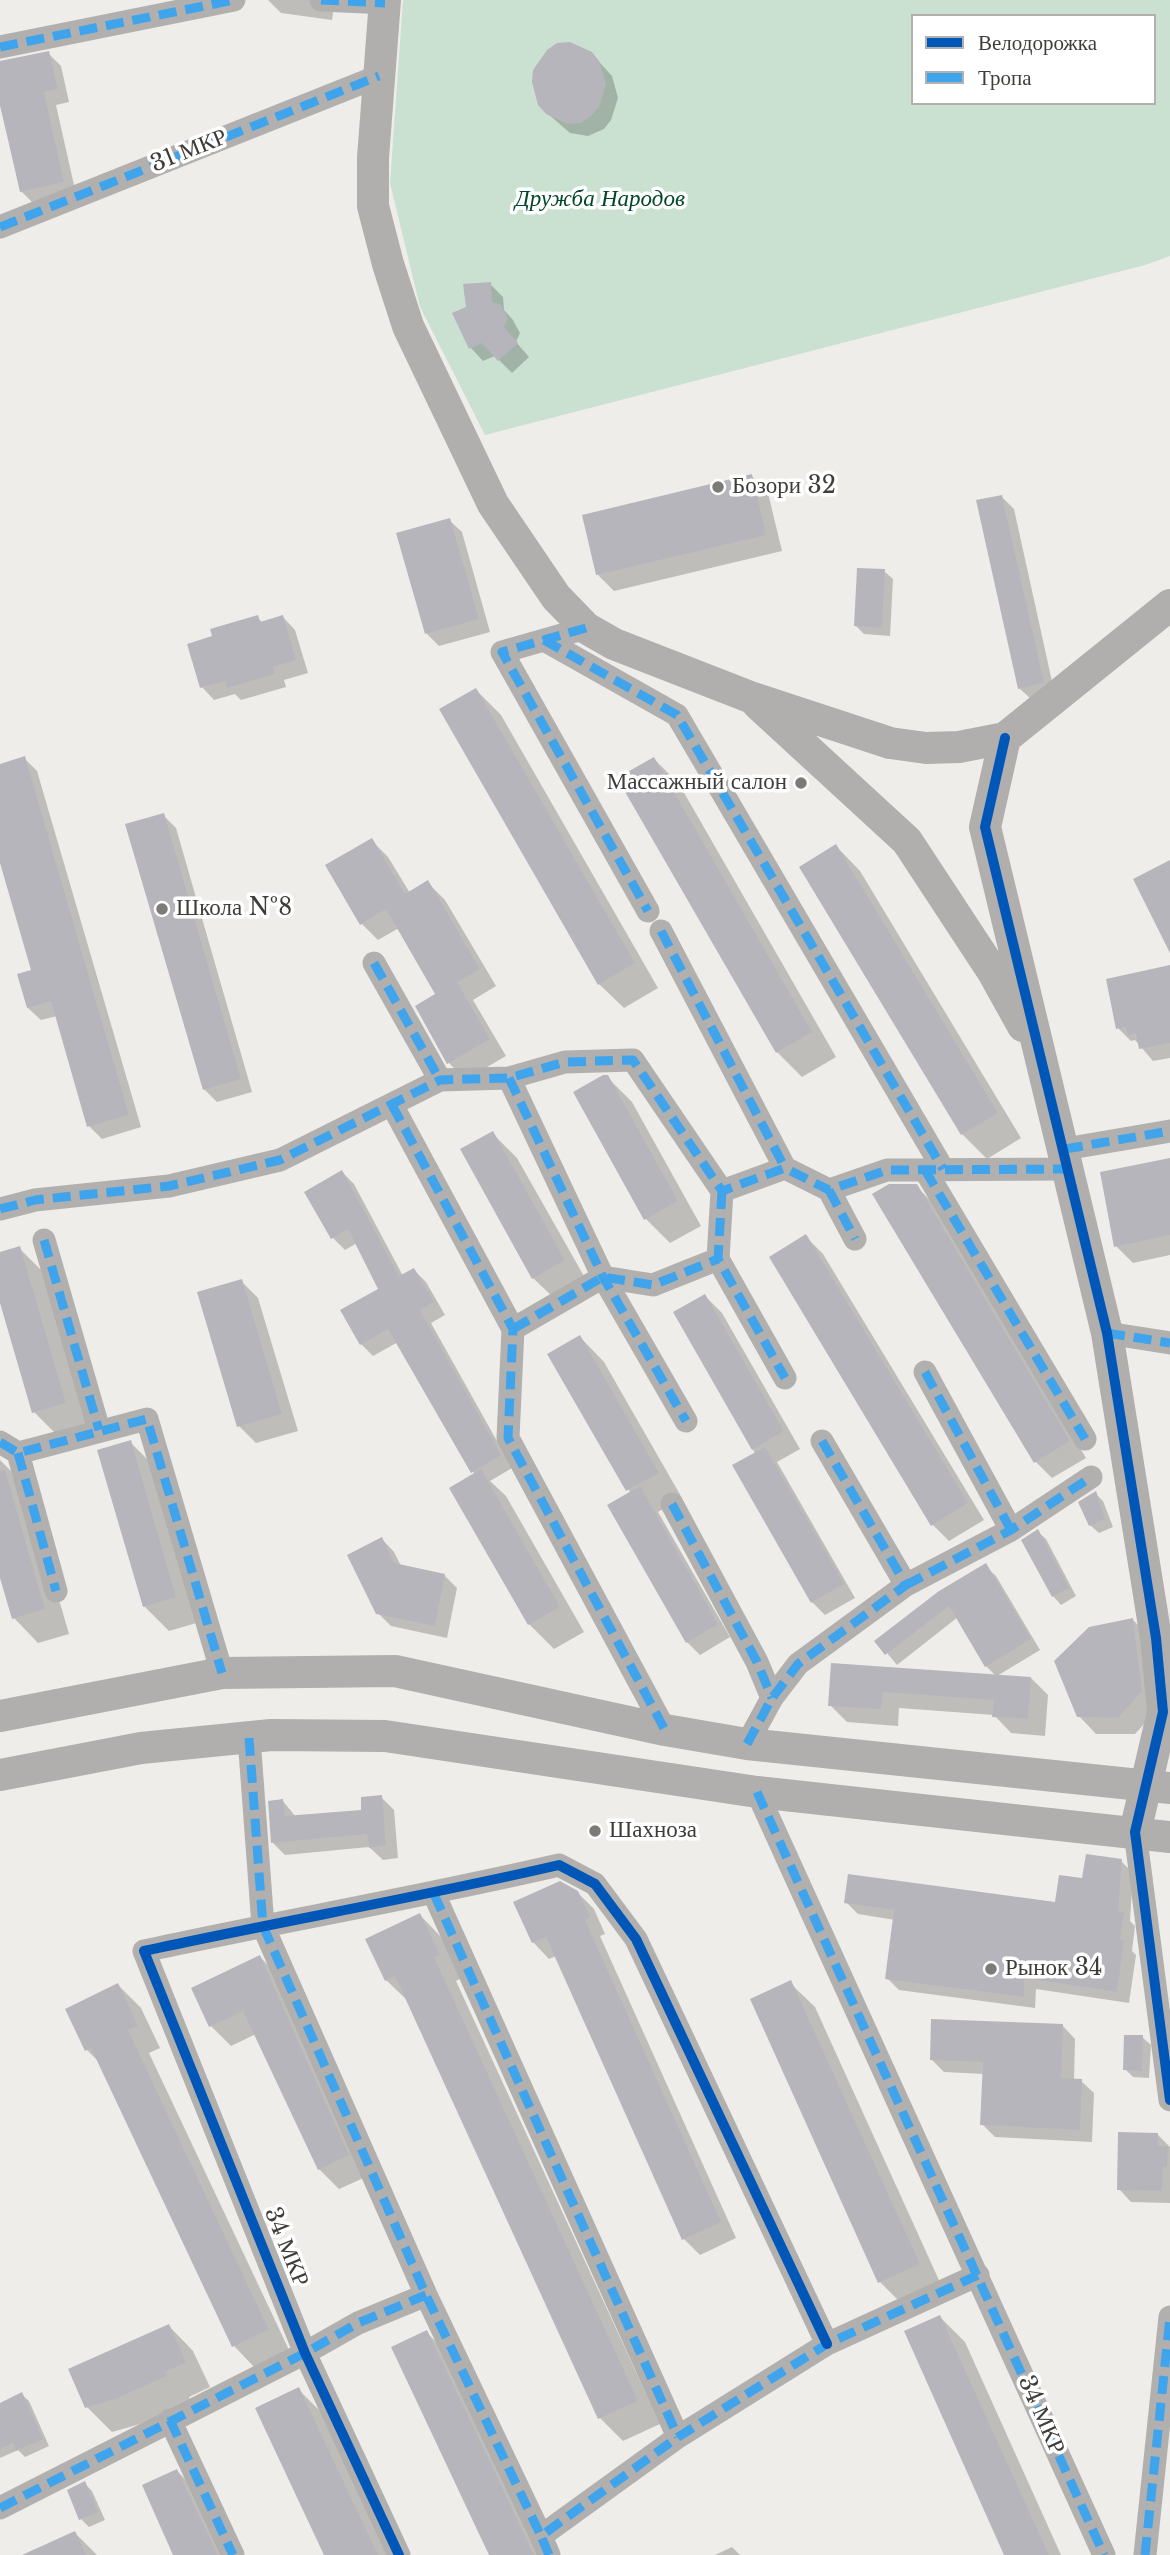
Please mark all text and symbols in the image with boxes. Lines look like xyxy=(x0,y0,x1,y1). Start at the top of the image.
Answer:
legend xyxy=(911,14,1156,105)
text: Велодорожка xyxy=(978,30,1097,56)
text: Тропа xyxy=(978,65,1032,91)
street label: 31 МКР xyxy=(147,123,231,179)
park label: Дружба Народов xyxy=(515,186,685,214)
place label: Бозори 32 xyxy=(732,473,836,501)
marker: Бозори 32 xyxy=(710,479,726,495)
place label: Массажный салон xyxy=(607,769,787,797)
marker: Массажный салон xyxy=(793,775,809,791)
place label: Школа №8 xyxy=(176,895,292,923)
marker: Школа №8 xyxy=(154,901,170,917)
place label: Шахноза xyxy=(609,1817,697,1845)
marker: Шахноза xyxy=(587,1823,603,1839)
place label: Рынок 34 xyxy=(1005,1955,1102,1983)
marker: Рынок 34 xyxy=(983,1961,999,1977)
street label: 34 МКР xyxy=(258,2203,314,2291)
street label: 34 МКР xyxy=(1012,2372,1070,2458)

